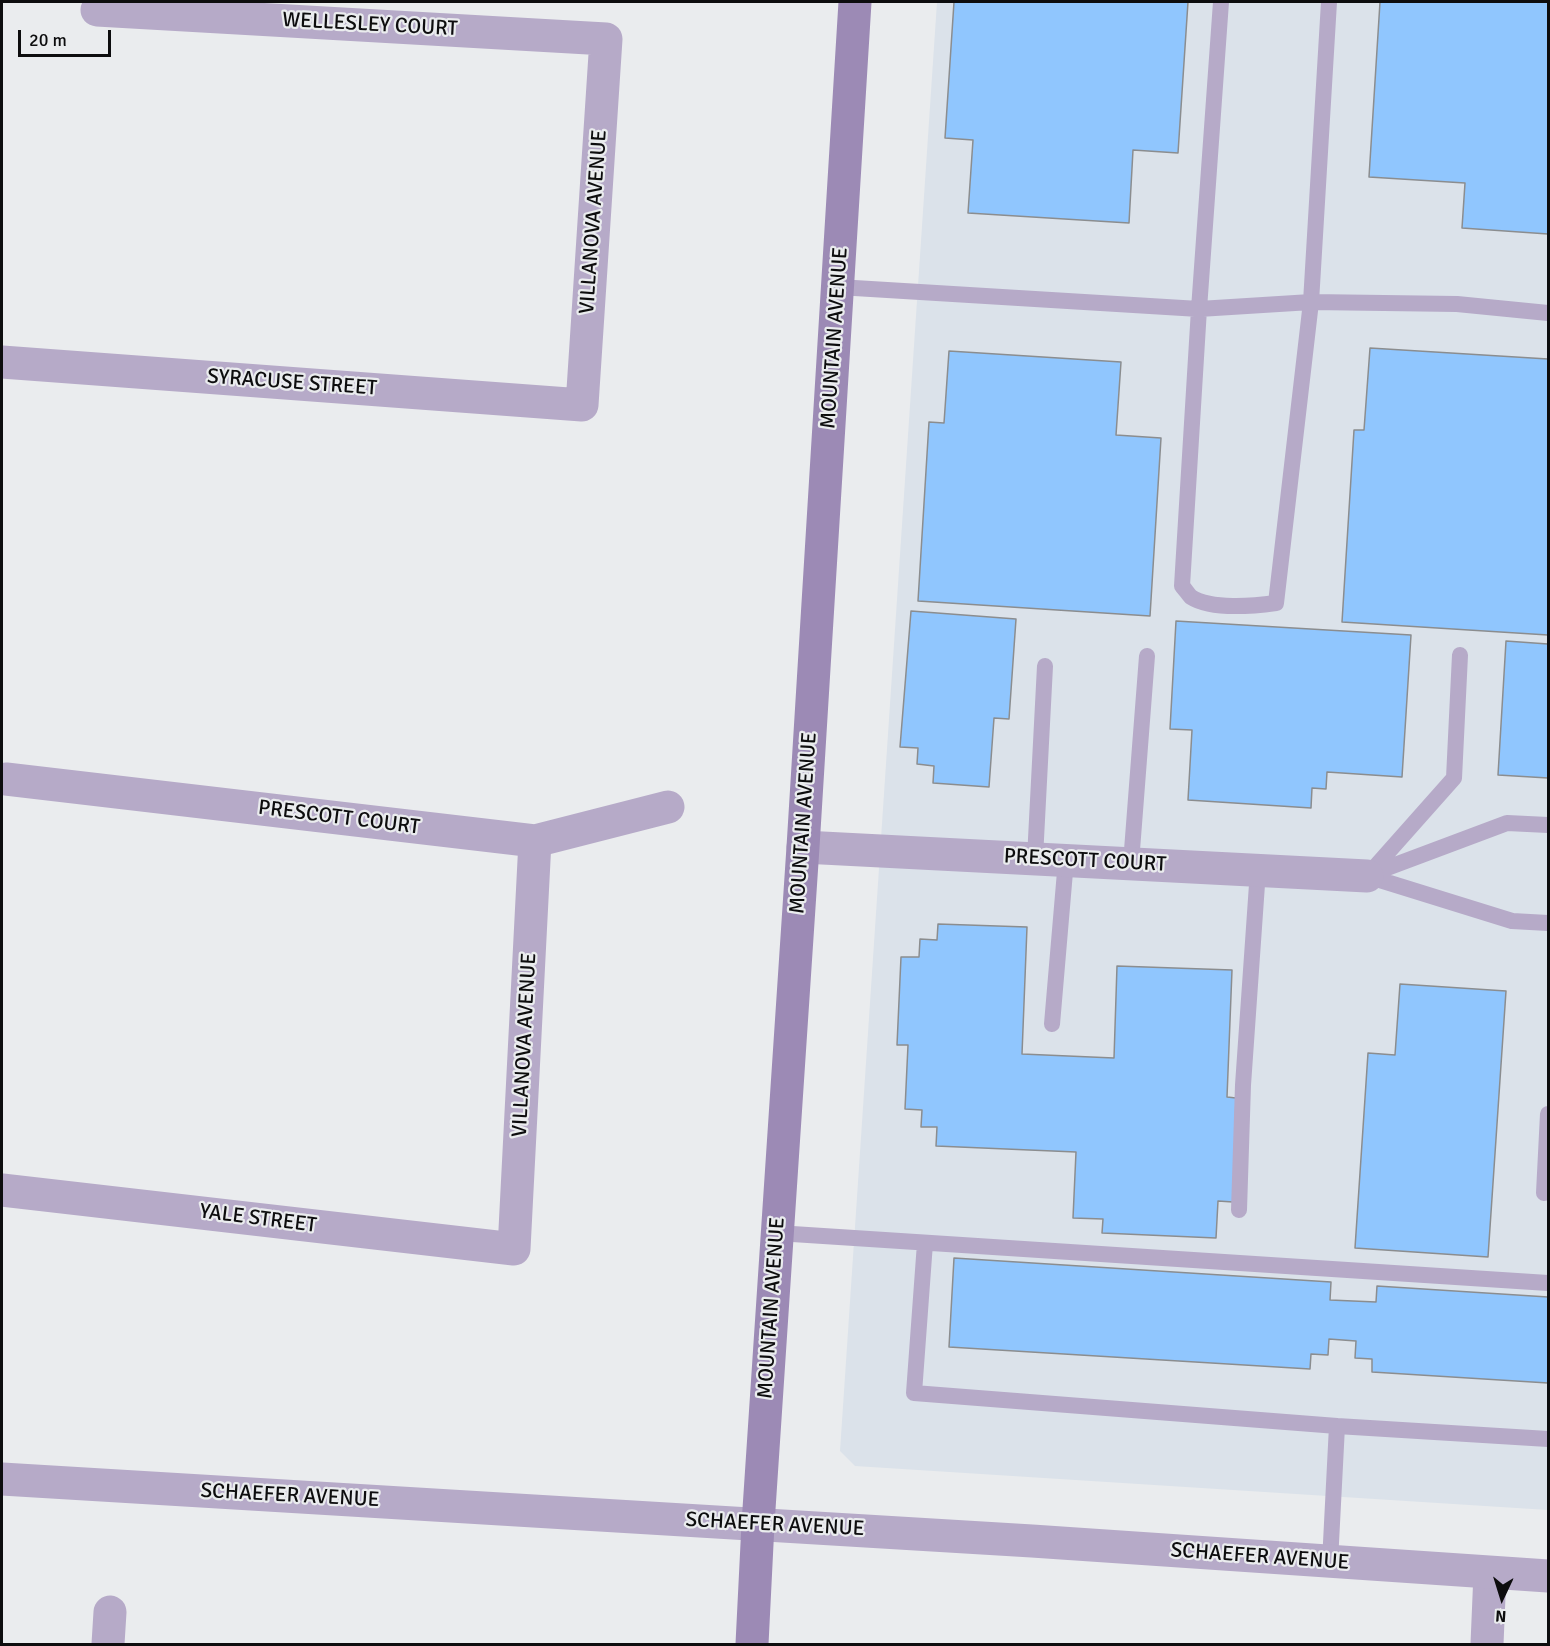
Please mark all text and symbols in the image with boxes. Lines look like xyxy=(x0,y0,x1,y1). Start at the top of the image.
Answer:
street label: WELLESLEY COURT xyxy=(282,8,458,42)
scale bar xyxy=(21,18,114,56)
text: 20 m xyxy=(29,29,67,51)
street label: VILLANOVA AVENUE xyxy=(575,129,613,315)
street label: MOUNTAIN AVENUE xyxy=(816,246,854,430)
street label: SYRACUSE STREET xyxy=(206,364,378,402)
street label: MOUNTAIN AVENUE xyxy=(785,731,823,915)
street label: PRESCOTT COURT xyxy=(257,796,421,840)
street label: PRESCOTT COURT xyxy=(1003,844,1167,878)
street label: VILLANOVA AVENUE xyxy=(508,952,542,1138)
street label: YALE STREET xyxy=(198,1199,318,1239)
street label: MOUNTAIN AVENUE xyxy=(753,1216,791,1400)
street label: SCHAEFER AVENUE xyxy=(200,1479,380,1513)
street label: SCHAEFER AVENUE xyxy=(685,1508,865,1542)
street label: SCHAEFER AVENUE xyxy=(1170,1538,1350,1576)
north arrow xyxy=(1472,1568,1532,1628)
text: N xyxy=(1494,1606,1507,1626)

